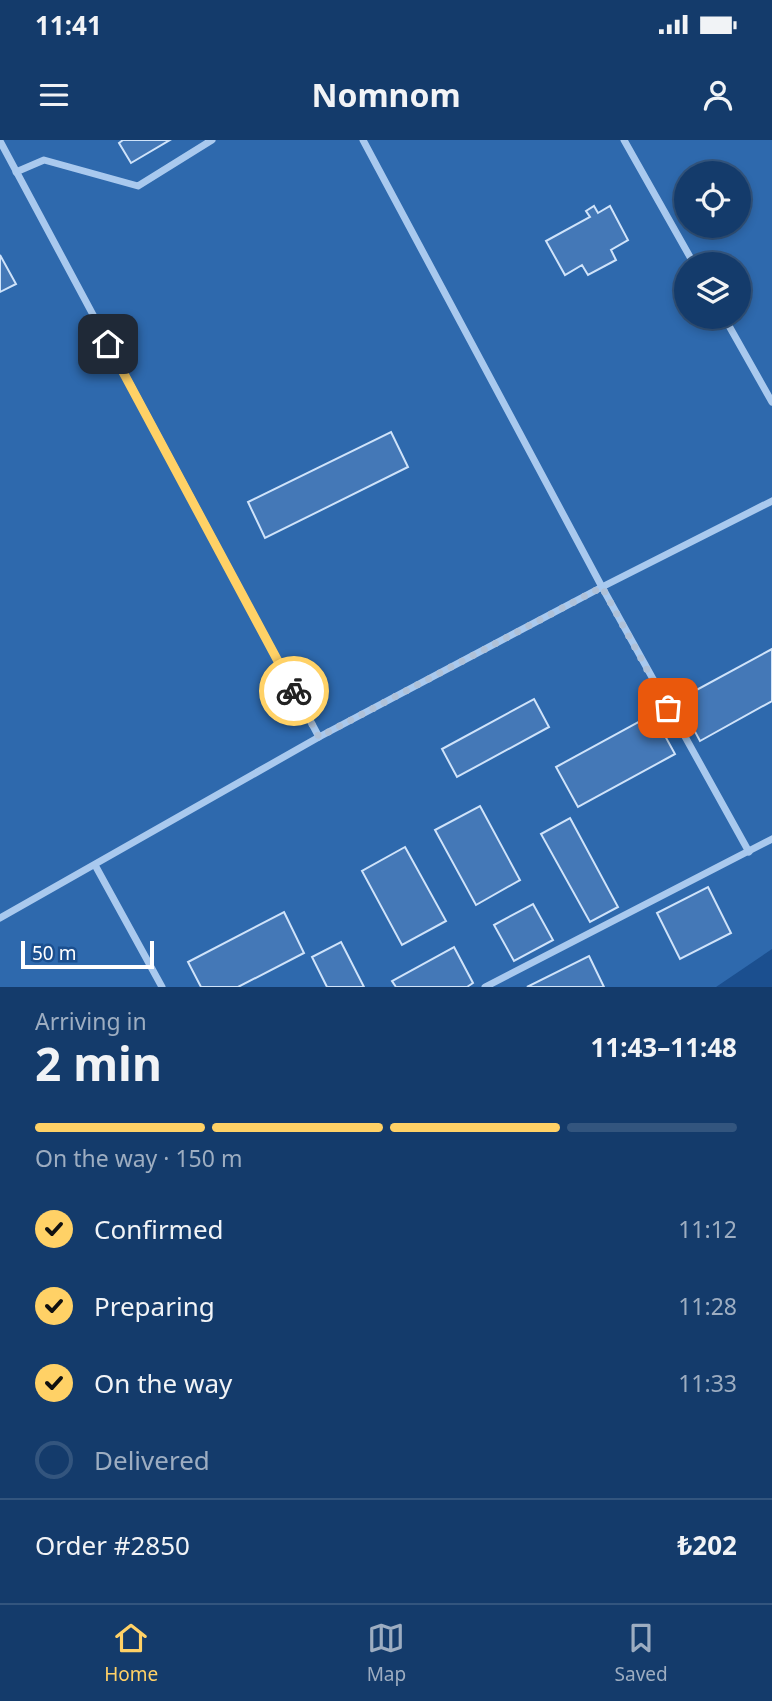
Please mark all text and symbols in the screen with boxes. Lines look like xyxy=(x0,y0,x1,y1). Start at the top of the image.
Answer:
text: 11:41 xyxy=(35,7,102,43)
text: Nomnom xyxy=(311,73,461,116)
icon: menu xyxy=(35,76,73,114)
icon: person xyxy=(699,76,737,114)
map controls xyxy=(674,161,751,329)
button: locate xyxy=(674,161,751,238)
button: layers xyxy=(674,252,751,329)
pin xyxy=(78,314,138,374)
icon: home xyxy=(89,325,127,363)
courier xyxy=(259,656,329,726)
icon: bike xyxy=(275,672,313,710)
pin xyxy=(638,678,698,738)
icon: bag xyxy=(649,689,687,727)
scale bar xyxy=(21,938,154,970)
text: 50 m xyxy=(32,940,76,966)
text: Arriving in xyxy=(35,1005,147,1037)
text: 11:43–11:48 xyxy=(590,1029,737,1065)
text: 2 min xyxy=(35,1032,162,1094)
text: On the way · 150 m xyxy=(35,1142,242,1174)
icon: check xyxy=(35,1210,73,1248)
text: Confirmed xyxy=(94,1211,224,1247)
text: 11:12 xyxy=(678,1213,737,1245)
icon: check xyxy=(35,1287,73,1325)
text: Preparing xyxy=(94,1288,215,1324)
text: 11:28 xyxy=(678,1290,737,1322)
icon: check xyxy=(35,1364,73,1402)
text: On the way xyxy=(94,1365,232,1401)
text: 11:33 xyxy=(678,1367,737,1399)
text: Delivered xyxy=(94,1442,210,1478)
text: Order #2850 xyxy=(35,1527,190,1563)
text: ₺202 xyxy=(678,1527,737,1563)
tab: Home xyxy=(104,1619,158,1687)
tab: Map xyxy=(367,1619,406,1687)
tab: Saved xyxy=(615,1619,668,1687)

